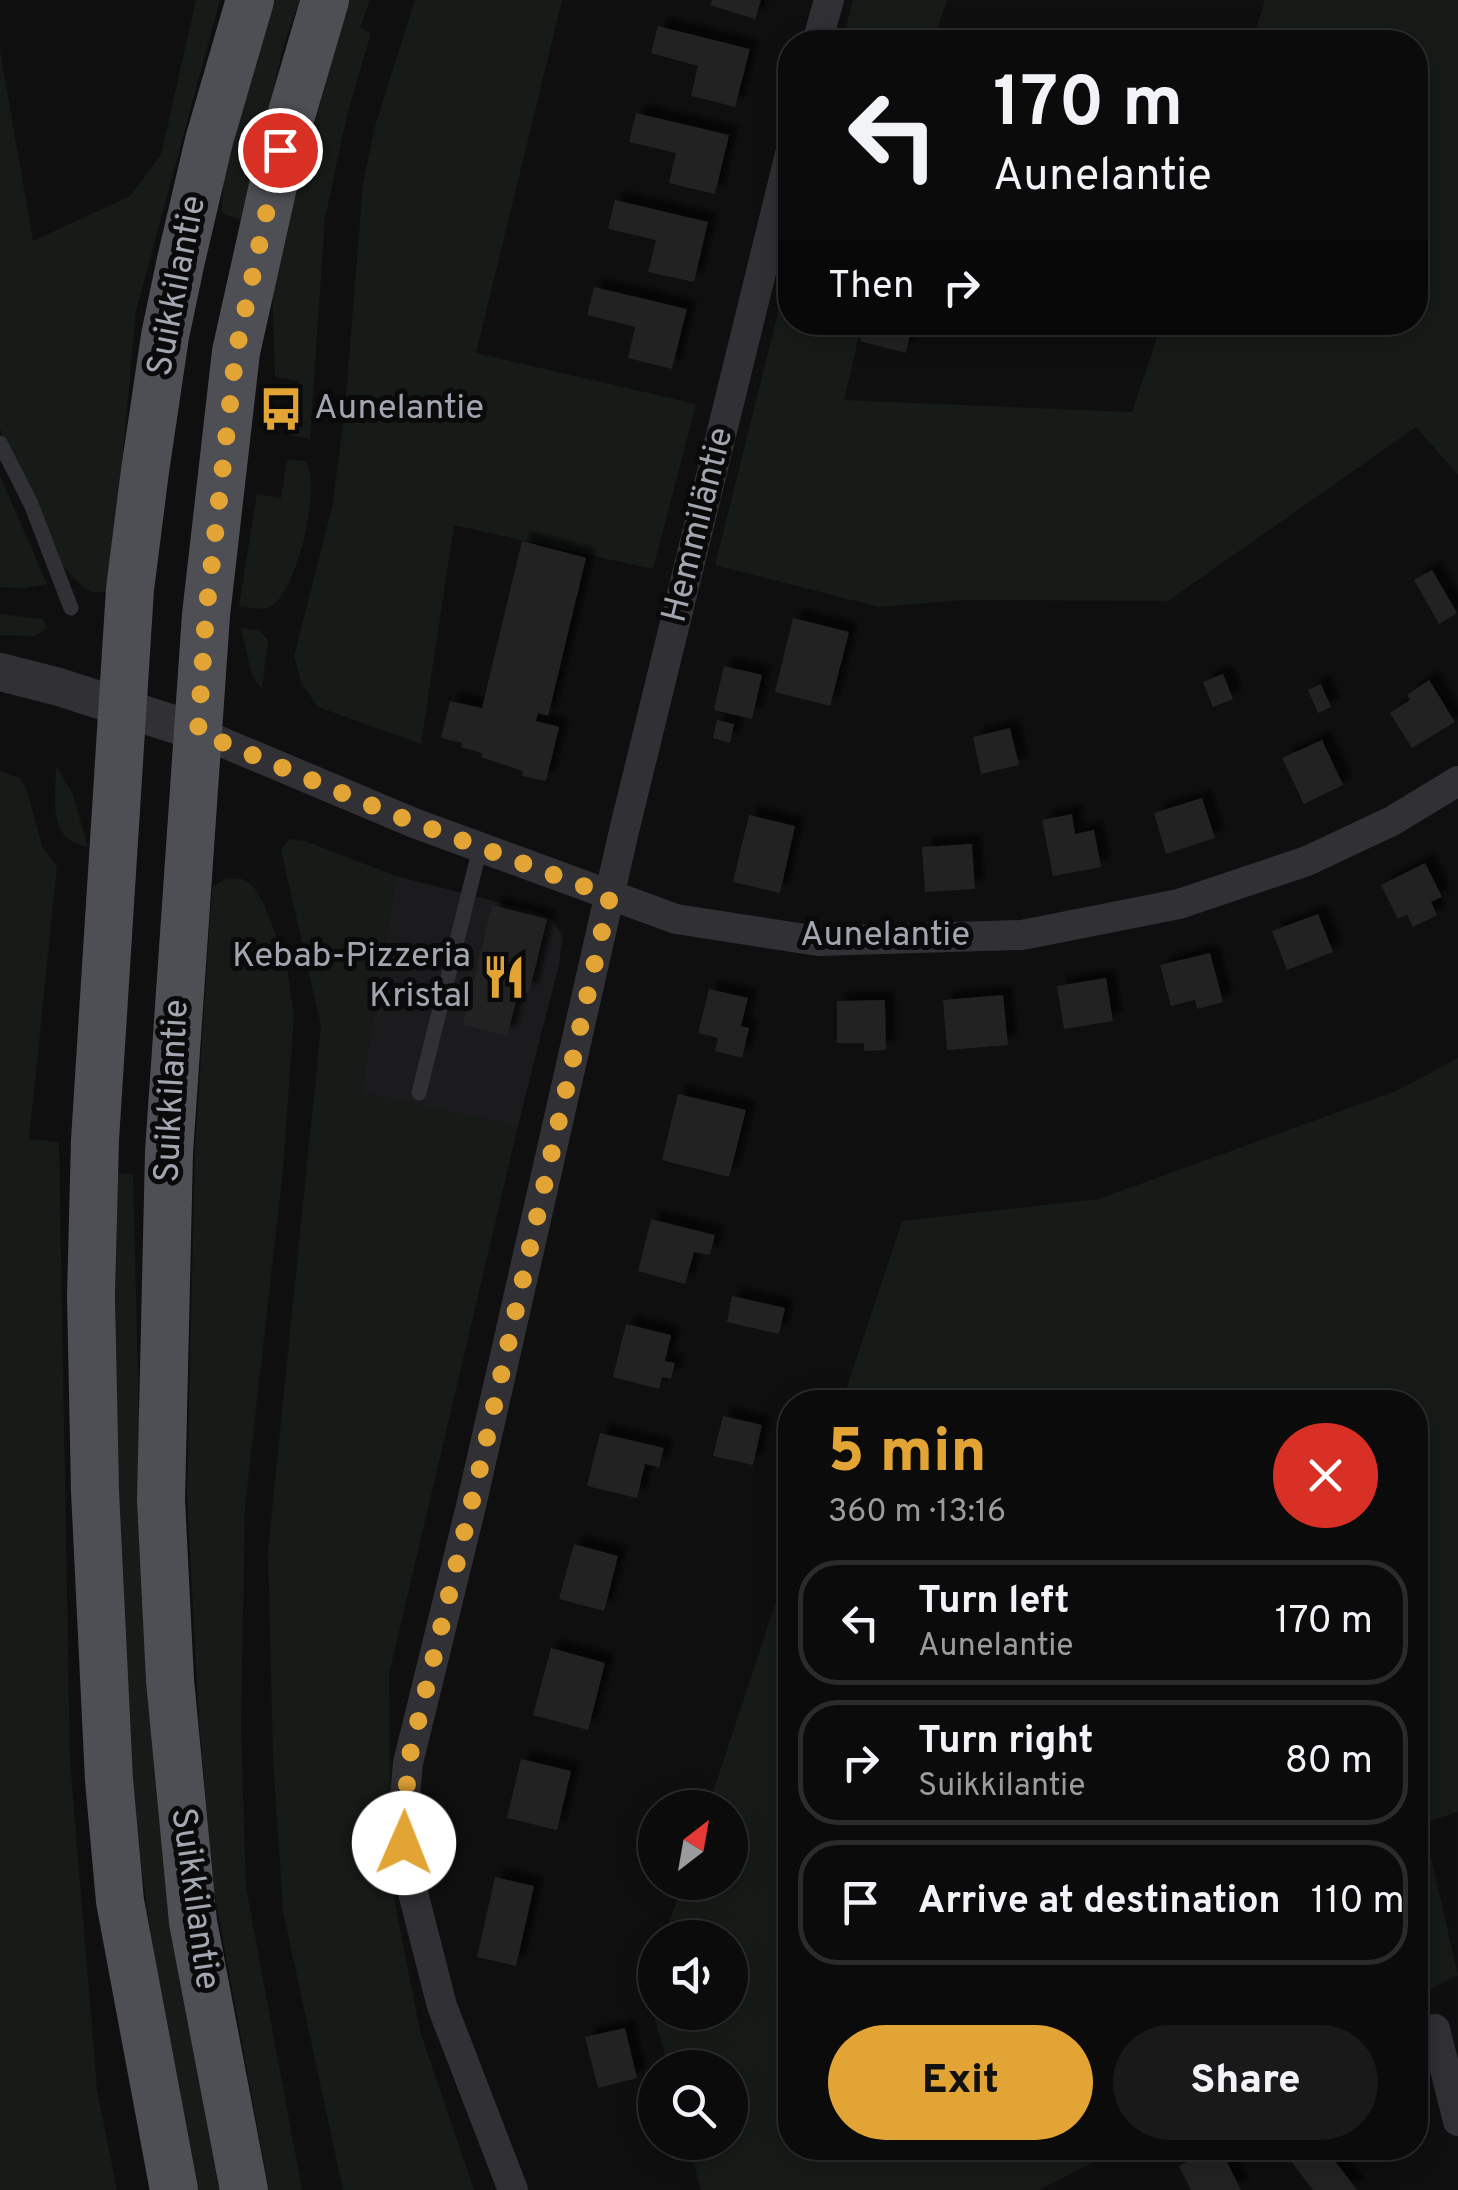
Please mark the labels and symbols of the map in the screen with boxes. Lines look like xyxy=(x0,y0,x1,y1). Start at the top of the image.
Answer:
pin xyxy=(238,108,323,193)
street label: Suikkilantie xyxy=(139,192,217,380)
bus stop icon: Aunelantie xyxy=(257,385,305,433)
place label: Aunelantie xyxy=(314,387,484,431)
street label: Hemmiläntie xyxy=(654,423,744,627)
street label: Aunelantie xyxy=(800,914,970,958)
place label: Kebab-Pizzeria Kristal xyxy=(232,935,471,1019)
restaurant icon: Kebab-Pizzeria Kristal xyxy=(480,953,528,1001)
street label: Suikkilantie xyxy=(146,998,200,1184)
north arrow xyxy=(638,1790,748,1900)
position arrow xyxy=(352,1791,456,1895)
street label: Suikkilantie xyxy=(159,1805,229,1993)

